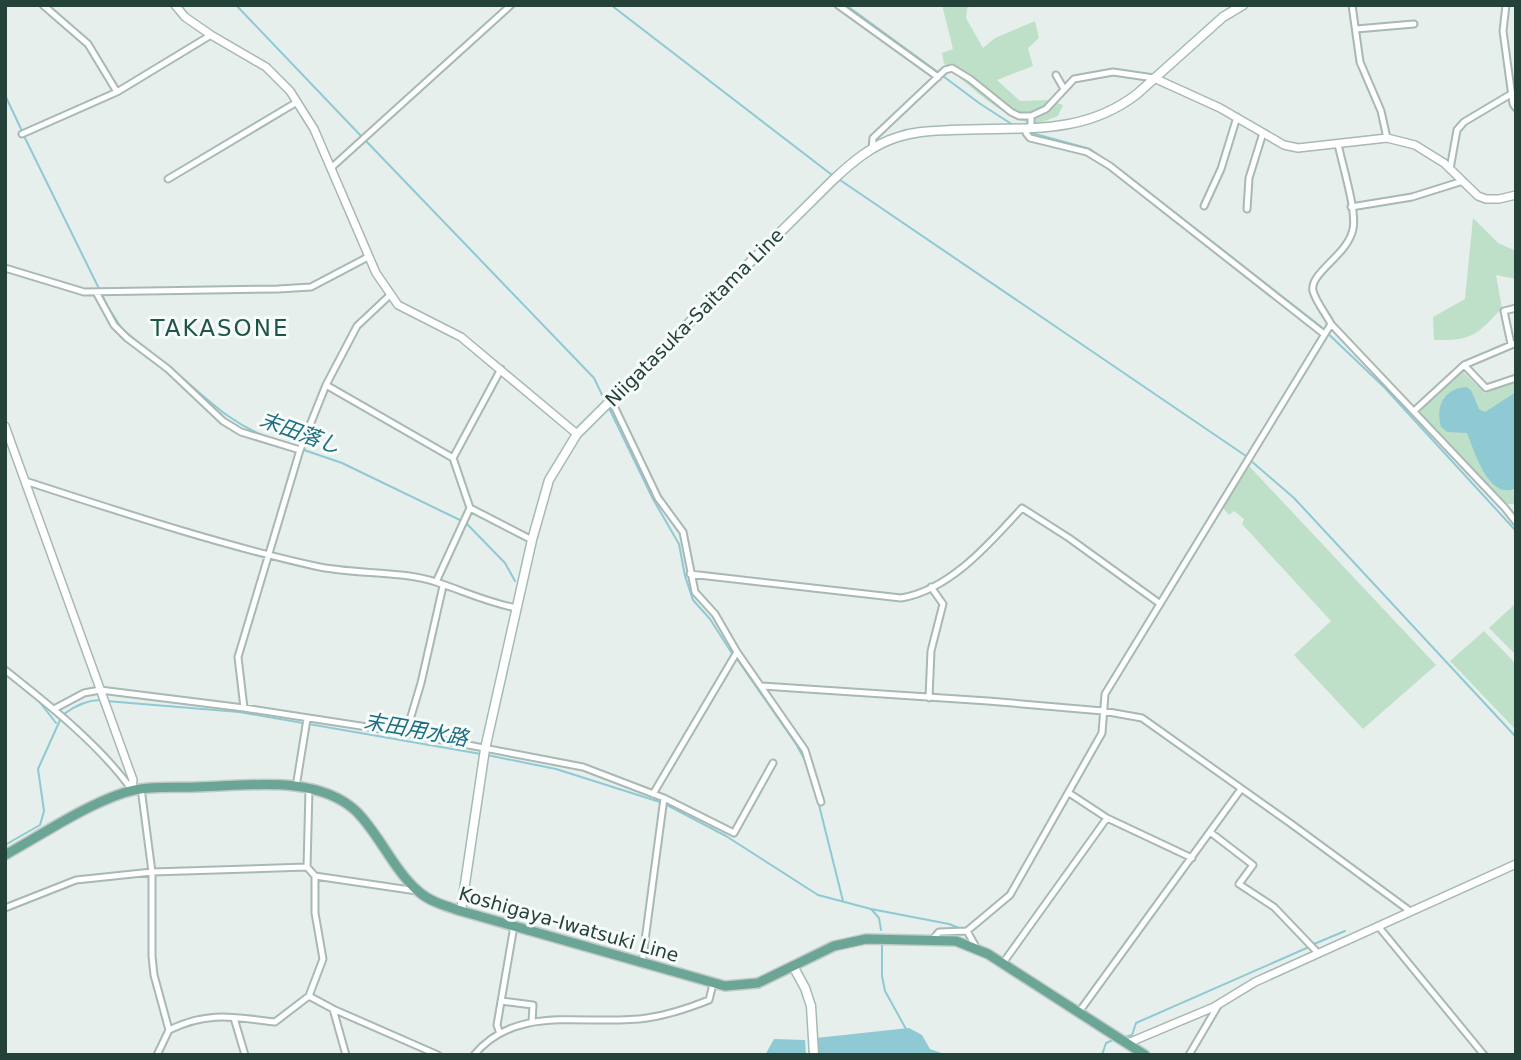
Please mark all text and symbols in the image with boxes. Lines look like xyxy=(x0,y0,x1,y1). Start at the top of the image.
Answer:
street label: Niigatasuka-Saitama Line xyxy=(600,223,788,411)
district label: TAKASONE xyxy=(150,315,289,341)
water label: 末田落し xyxy=(256,407,344,459)
water label: 末田用水路 xyxy=(362,709,472,751)
street label: Koshigaya-Iwatsuki Line xyxy=(456,882,682,966)

